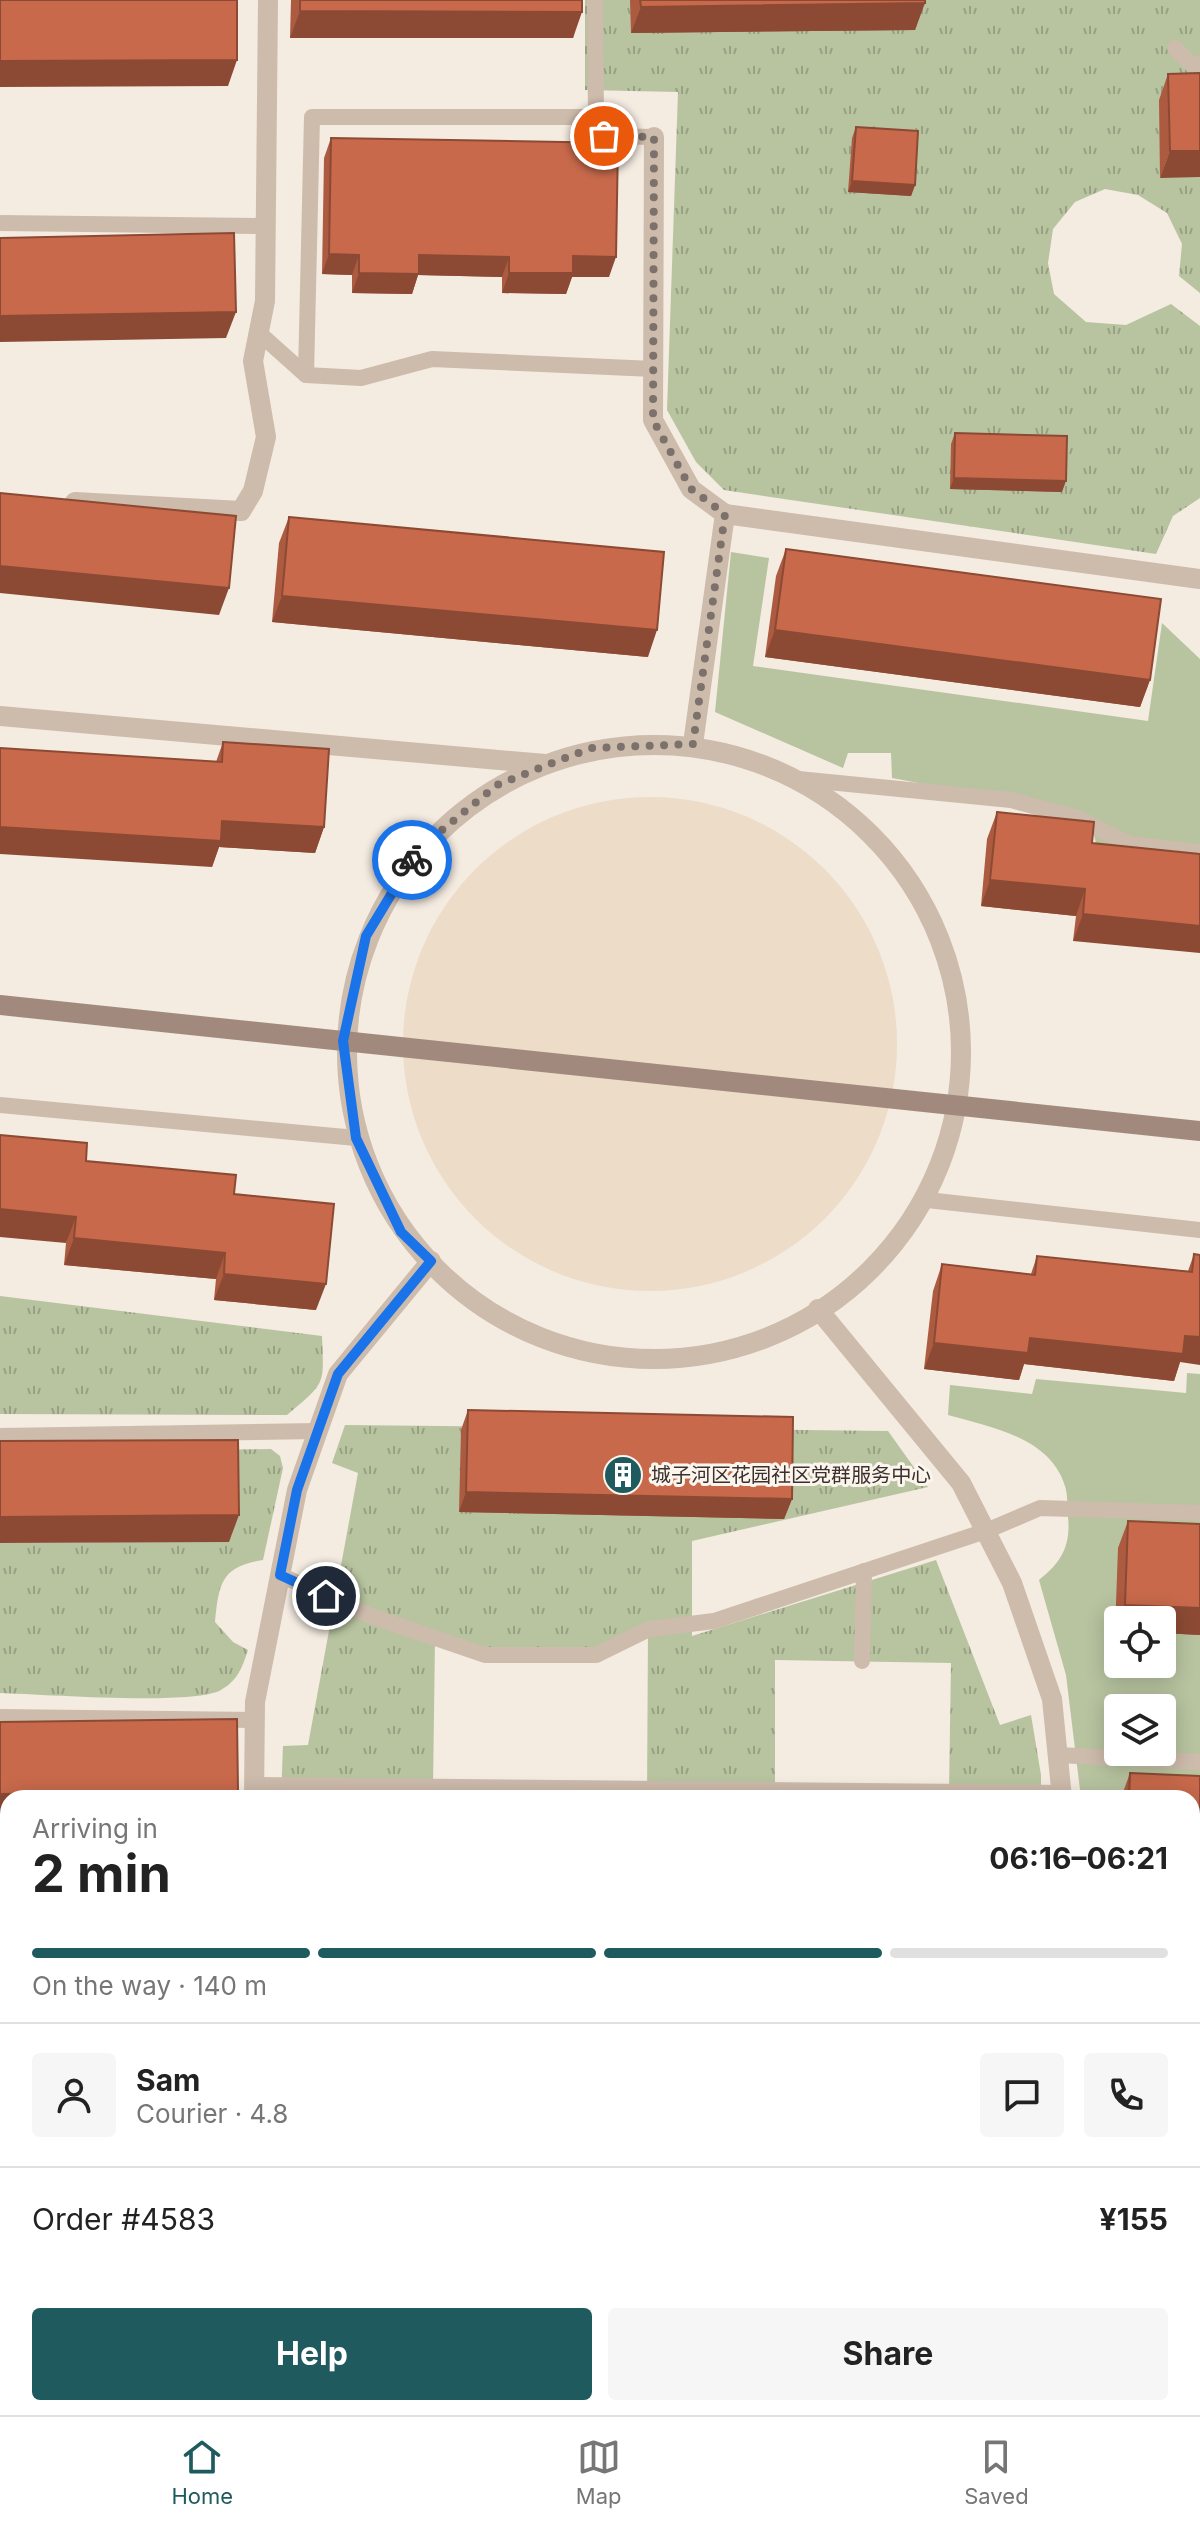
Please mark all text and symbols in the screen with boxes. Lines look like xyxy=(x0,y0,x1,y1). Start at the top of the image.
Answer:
pin xyxy=(570,102,638,170)
icon: bag xyxy=(582,114,626,158)
courier xyxy=(372,820,452,900)
icon: bike xyxy=(390,838,434,882)
building icon: 城子河区花园社区党群服务中心 xyxy=(602,1454,644,1496)
place label: 城子河区花园社区党群服务中心 xyxy=(651,1463,931,1487)
pin xyxy=(292,1562,360,1630)
icon: home xyxy=(304,1574,348,1618)
map controls xyxy=(1104,1606,1176,1766)
button: locate xyxy=(1104,1606,1176,1678)
button: layers xyxy=(1104,1694,1176,1766)
text: Arriving in xyxy=(32,1813,158,1844)
text: 06:16–06:21 xyxy=(989,1840,1168,1876)
text: 2 min xyxy=(32,1842,171,1905)
text: On the way · 140 m xyxy=(32,1970,267,2001)
button: person xyxy=(32,2053,116,2137)
button: chat xyxy=(980,2053,1064,2137)
button: phone xyxy=(1084,2053,1168,2137)
text: Sam xyxy=(136,2062,200,2098)
text: Courier · 4.8 xyxy=(136,2098,288,2129)
text: Order #4583 xyxy=(32,2201,215,2237)
text: ¥155 xyxy=(1100,2201,1168,2237)
button: Help xyxy=(32,2308,592,2400)
button: Share xyxy=(608,2308,1168,2400)
tab: Home xyxy=(171,2435,233,2509)
tab: Map xyxy=(576,2435,621,2509)
tab: Saved xyxy=(964,2435,1029,2509)

